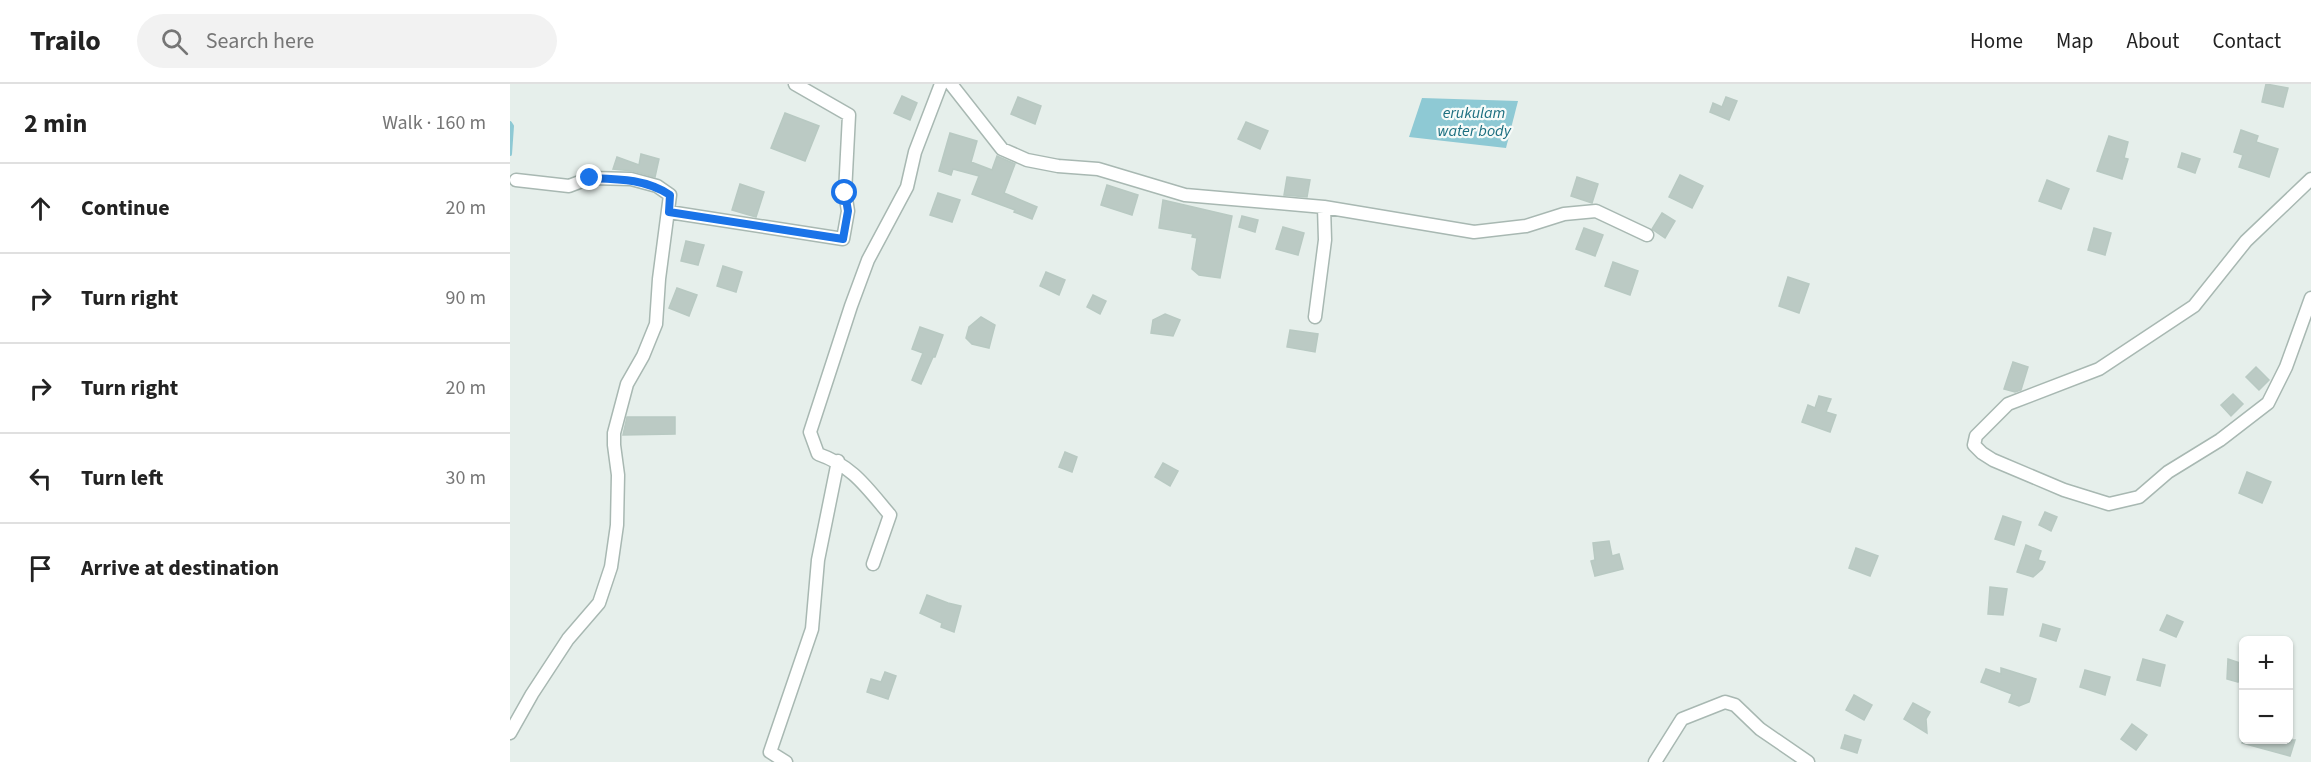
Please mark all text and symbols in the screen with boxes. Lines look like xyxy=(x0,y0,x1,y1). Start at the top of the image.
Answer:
search box xyxy=(137,14,557,68)
text: Trailo xyxy=(30,21,101,61)
icon: search xyxy=(158,25,191,58)
text: Search here xyxy=(206,25,314,57)
text: Home xyxy=(1970,26,2023,56)
text: Map xyxy=(2056,26,2094,56)
text: About xyxy=(2127,26,2179,56)
text: Contact xyxy=(2212,26,2281,56)
water label: erukulam water body xyxy=(1437,102,1512,142)
text: 2 min xyxy=(24,105,87,142)
text: Walk · 160 m xyxy=(382,109,486,137)
route end xyxy=(576,164,602,190)
route start xyxy=(831,179,857,205)
icon: ahead xyxy=(24,192,57,225)
text: Continue xyxy=(81,192,170,224)
text: 20 m xyxy=(446,194,486,222)
icon: right xyxy=(24,282,57,315)
text: Turn right xyxy=(81,282,178,314)
text: 90 m xyxy=(446,284,486,312)
icon: right xyxy=(24,372,57,405)
text: Turn right xyxy=(81,372,178,404)
text: 20 m xyxy=(446,374,486,402)
icon: left xyxy=(24,462,57,495)
text: Turn left xyxy=(81,462,163,494)
text: 30 m xyxy=(446,464,486,492)
icon: arrive xyxy=(24,552,57,585)
text: Arrive at destination xyxy=(81,552,279,584)
map controls xyxy=(2239,636,2293,744)
button: + xyxy=(2239,636,2293,690)
button: − xyxy=(2239,690,2293,744)

